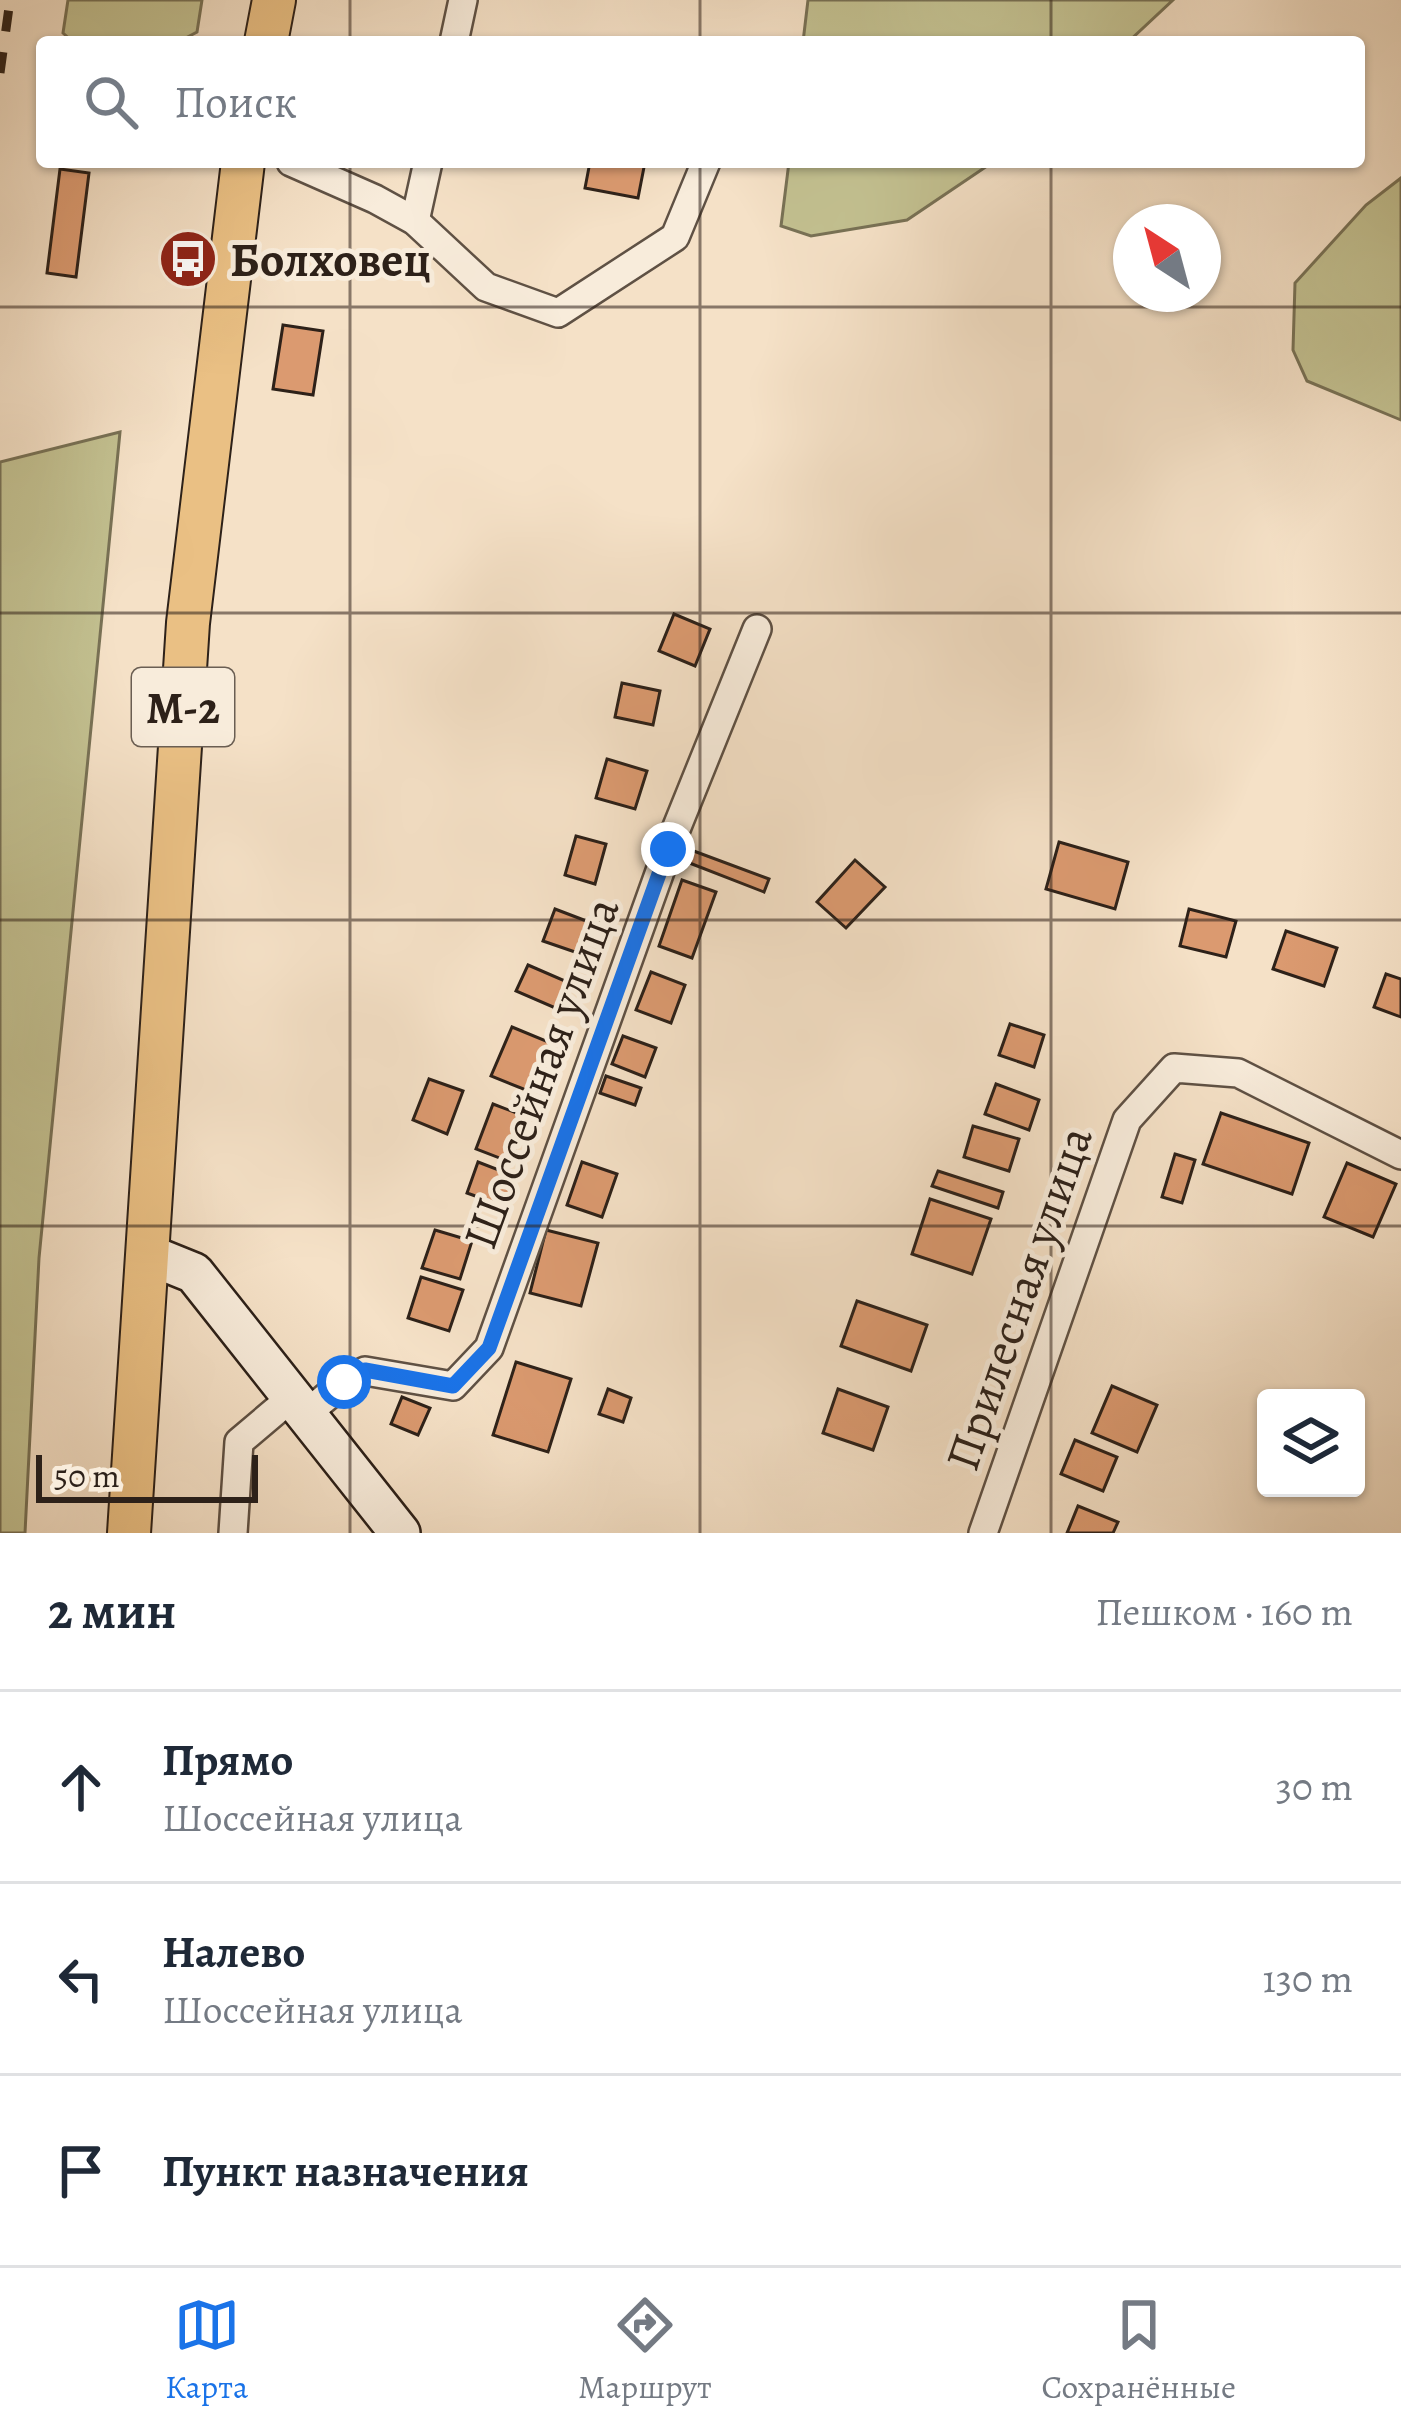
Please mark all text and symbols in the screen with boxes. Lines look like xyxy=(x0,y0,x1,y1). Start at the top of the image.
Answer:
search box xyxy=(36,36,1365,168)
icon: search xyxy=(78,69,144,135)
text: Поиск xyxy=(174,71,297,133)
north arrow xyxy=(1113,204,1221,312)
place label: Болховец xyxy=(230,227,431,293)
bus stop icon: Болховец xyxy=(157,228,219,290)
road number: М-2 xyxy=(132,668,234,746)
route end xyxy=(641,822,695,876)
street label: Шоссейная улица xyxy=(447,888,635,1258)
street label: Прилесная улица xyxy=(929,1118,1109,1479)
route start xyxy=(317,1355,371,1409)
map controls xyxy=(1257,1389,1365,1497)
button: layers xyxy=(1257,1389,1365,1497)
scale bar xyxy=(36,1449,258,1502)
text: 50 m xyxy=(54,1453,120,1498)
text: 2 мин xyxy=(48,1576,176,1646)
text: Пешком · 160 m xyxy=(1096,1585,1353,1638)
text: Прямо xyxy=(162,1729,293,1791)
icon: ahead xyxy=(48,1754,114,1820)
text: 30 m xyxy=(1276,1760,1353,1813)
text: Шоссейная улица xyxy=(162,1791,463,1844)
text: Налево xyxy=(162,1921,305,1983)
icon: left xyxy=(48,1946,114,2012)
text: 130 m xyxy=(1262,1952,1353,2005)
text: Шоссейная улица xyxy=(162,1983,463,2036)
icon: arrive xyxy=(48,2138,114,2204)
text: Пункт назначения xyxy=(162,2140,529,2202)
tab: Карта xyxy=(165,2292,248,2409)
tab: Маршрут xyxy=(578,2292,712,2409)
tab: Сохранённые xyxy=(1041,2292,1236,2409)

